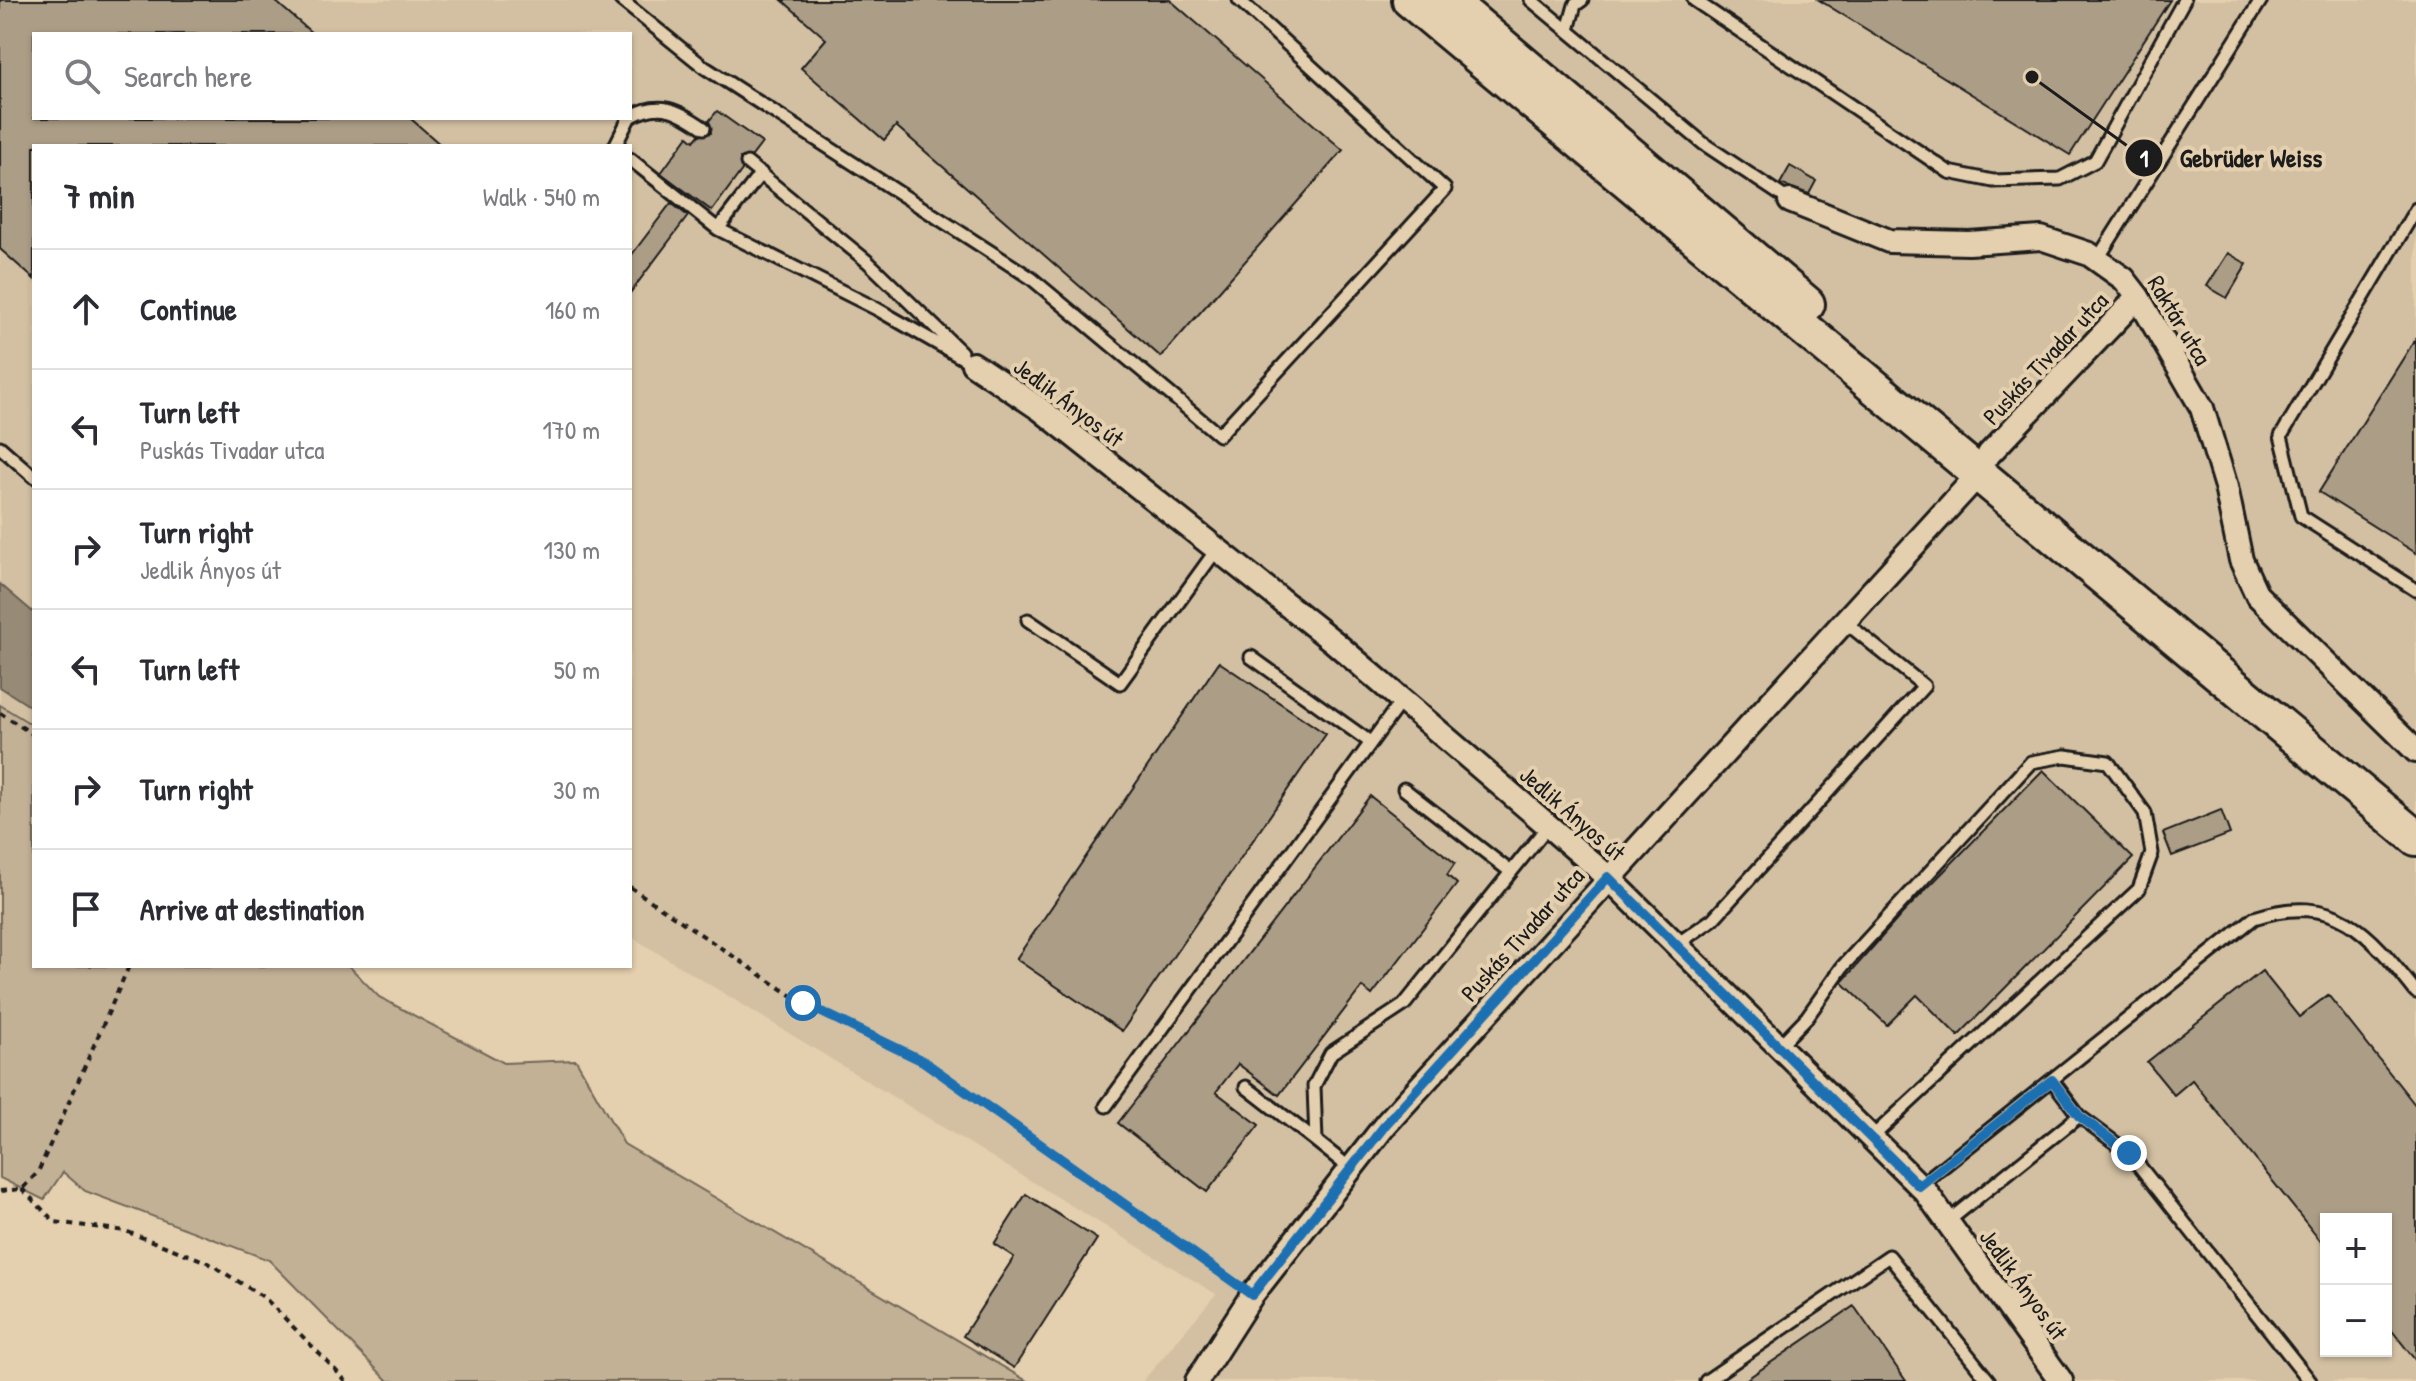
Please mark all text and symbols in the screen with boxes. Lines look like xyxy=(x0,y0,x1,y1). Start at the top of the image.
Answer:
search box xyxy=(32,32,632,120)
icon: search xyxy=(60,54,104,98)
text: Search here xyxy=(124,56,252,96)
callout: Gebrüder Weiss xyxy=(2124,133,2339,183)
text: Gebrüder Weiss xyxy=(2180,140,2322,175)
text: 1 xyxy=(2140,142,2149,174)
text: 7 min xyxy=(64,173,135,219)
text: Walk · 540 m xyxy=(483,179,600,214)
street label: Raktár utca xyxy=(2141,269,2219,371)
street label: Puskás Tivadar utca xyxy=(1975,285,2115,431)
icon: ahead xyxy=(64,287,108,331)
text: Continue xyxy=(140,289,237,329)
text: 160 m xyxy=(545,292,600,327)
street label: Jedlik Ányos út xyxy=(1007,350,1131,454)
text: Turn left xyxy=(140,392,239,432)
icon: left xyxy=(64,407,108,451)
text: 170 m xyxy=(542,412,600,447)
text: Puskás Tivadar utca xyxy=(140,432,324,467)
text: Turn right xyxy=(140,512,253,552)
icon: right xyxy=(64,527,108,571)
text: 130 m xyxy=(544,532,600,567)
text: Jedlik Ányos út xyxy=(140,552,281,587)
icon: left xyxy=(64,647,108,691)
text: Turn left xyxy=(140,649,239,689)
text: 50 m xyxy=(554,652,600,687)
street label: Jedlik Ányos út xyxy=(1513,758,1633,868)
icon: right xyxy=(64,767,108,811)
text: Turn right xyxy=(140,769,253,809)
text: 30 m xyxy=(553,772,600,807)
street label: Puskás Tivadar utca xyxy=(1453,860,1591,1008)
icon: arrive xyxy=(64,887,108,931)
text: Arrive at destination xyxy=(140,889,365,929)
route start xyxy=(785,985,821,1021)
route end xyxy=(2111,1135,2147,1171)
map controls xyxy=(2320,1213,2392,1357)
button: + xyxy=(2320,1213,2392,1285)
street label: Jedlik Ányos út xyxy=(1973,1222,2076,1347)
button: − xyxy=(2320,1285,2392,1357)

